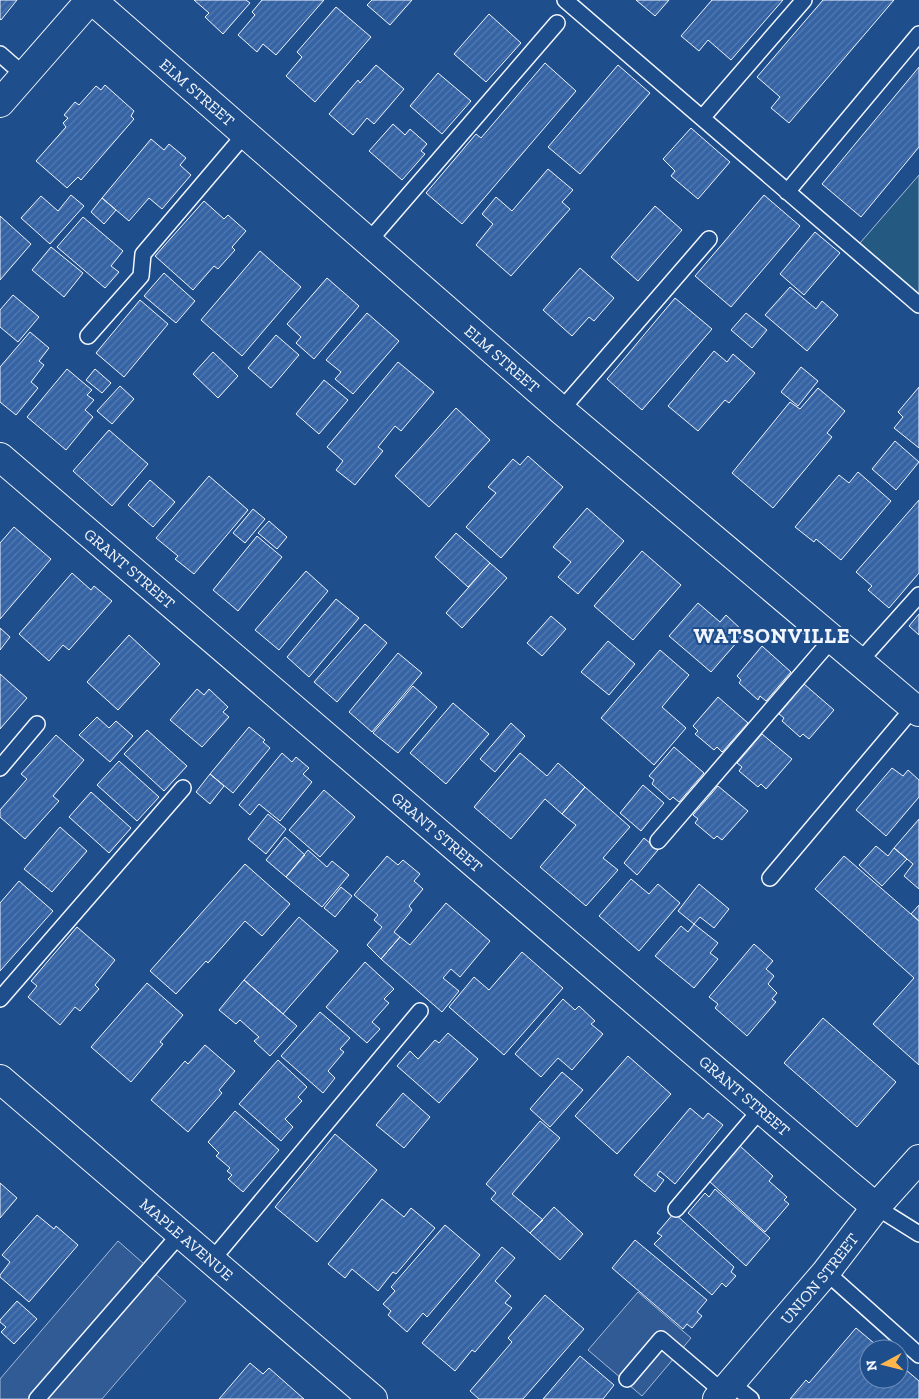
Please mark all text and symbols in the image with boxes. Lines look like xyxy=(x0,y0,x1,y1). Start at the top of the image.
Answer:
street label: ELM STREET xyxy=(156,55,238,130)
street label: ELM STREET xyxy=(461,321,543,397)
street label: GRANT STREET xyxy=(80,525,179,613)
district label: WATSONVILLE xyxy=(694,623,850,648)
street label: GRANT STREET xyxy=(388,788,486,876)
street label: GRANT STREET xyxy=(695,1052,794,1140)
street label: MAPLE AVENUE xyxy=(136,1194,237,1285)
street label: UNION STREET xyxy=(777,1229,863,1328)
north arrow xyxy=(859,1339,909,1389)
text: N xyxy=(862,1359,881,1372)

